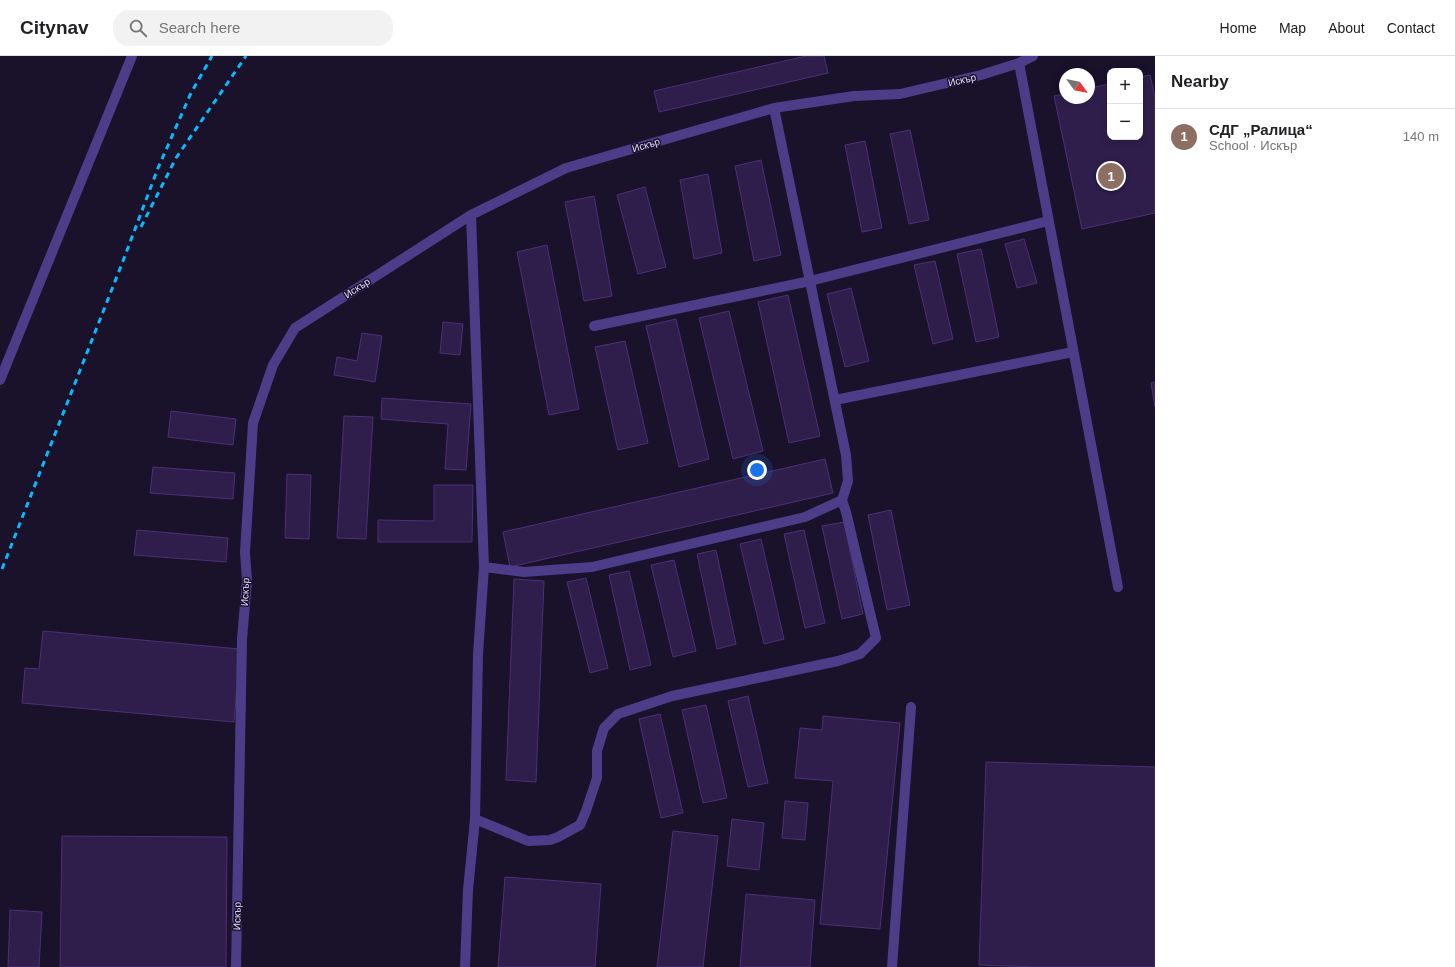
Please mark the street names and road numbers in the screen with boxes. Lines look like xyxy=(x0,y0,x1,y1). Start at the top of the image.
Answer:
street label: Искър xyxy=(947,71,977,89)
street label: Искър xyxy=(631,136,662,154)
street label: Искър xyxy=(342,275,372,300)
street label: Искър xyxy=(239,577,251,606)
street label: Искър xyxy=(231,901,243,930)

